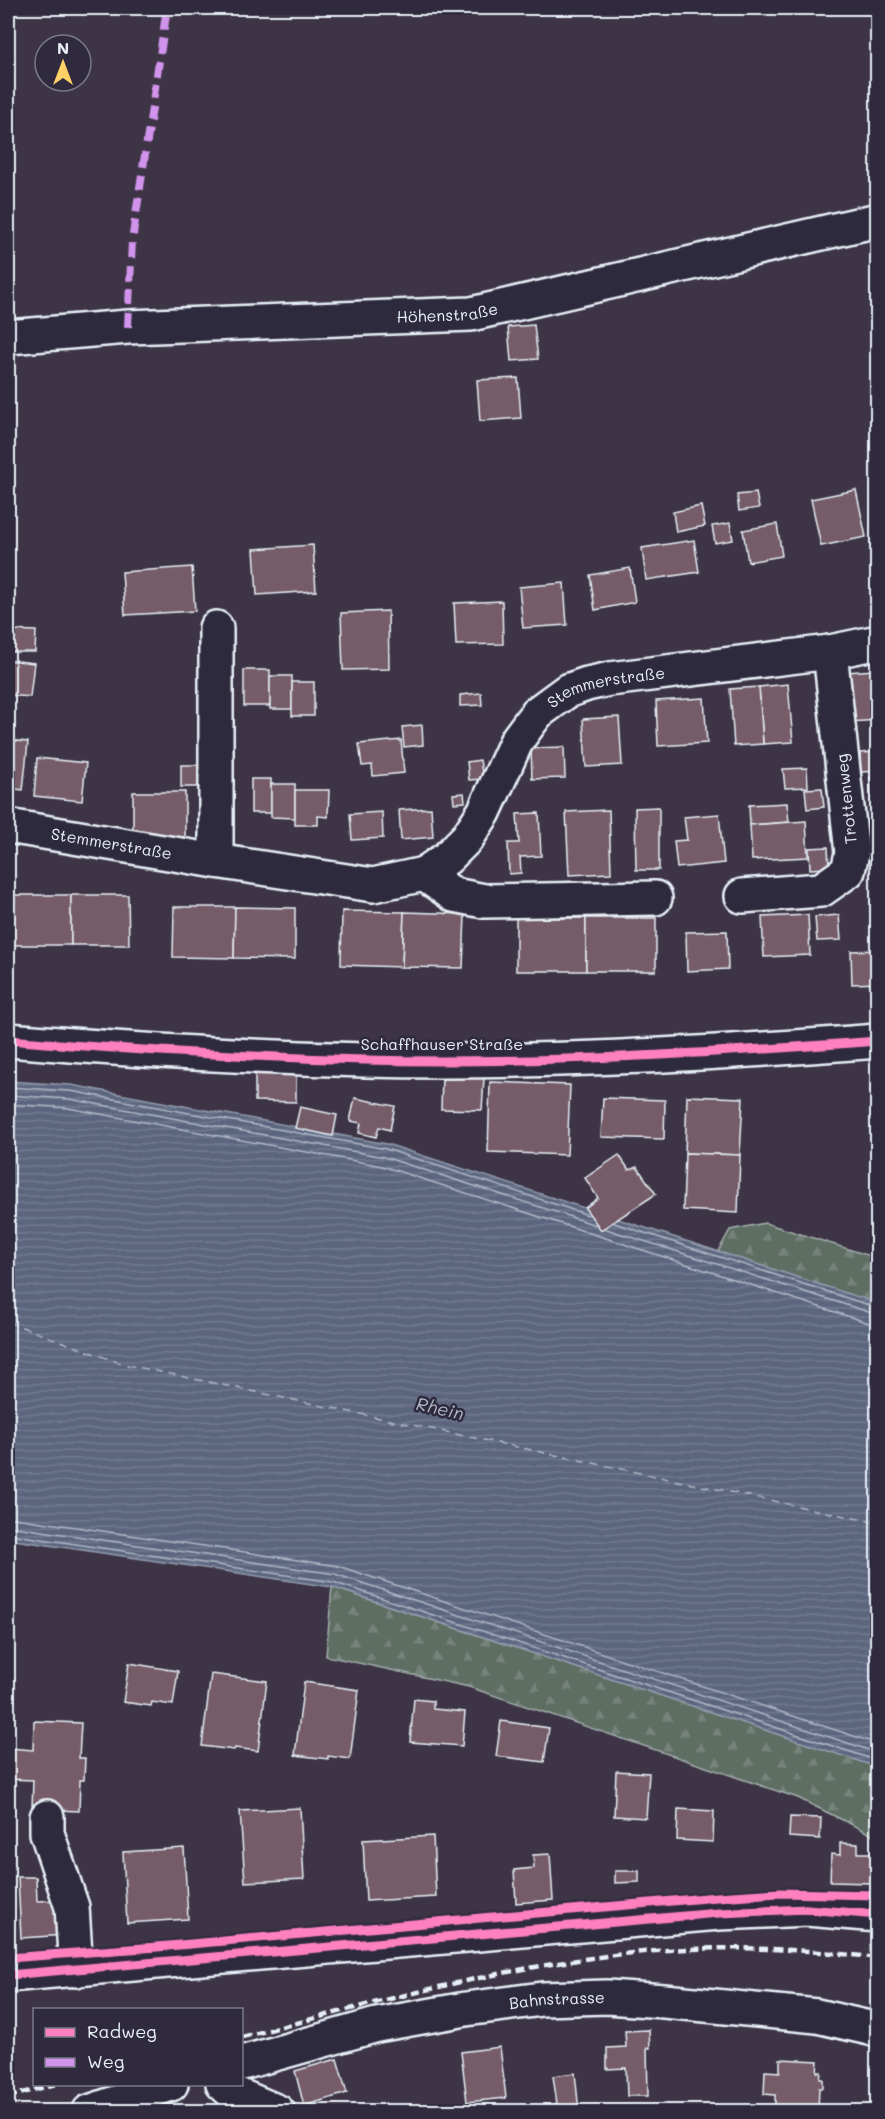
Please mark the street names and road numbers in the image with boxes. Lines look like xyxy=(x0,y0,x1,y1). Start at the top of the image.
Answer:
street label: Höhenstraße xyxy=(396,297,500,327)
street label: Stemmerstraße xyxy=(542,661,666,712)
street label: Trottenweg xyxy=(830,753,861,845)
street label: Stemmerstraße xyxy=(50,822,174,863)
street label: Schaffhauser Straße xyxy=(361,1033,523,1054)
street label: Bahnstrasse xyxy=(507,1986,605,2013)

